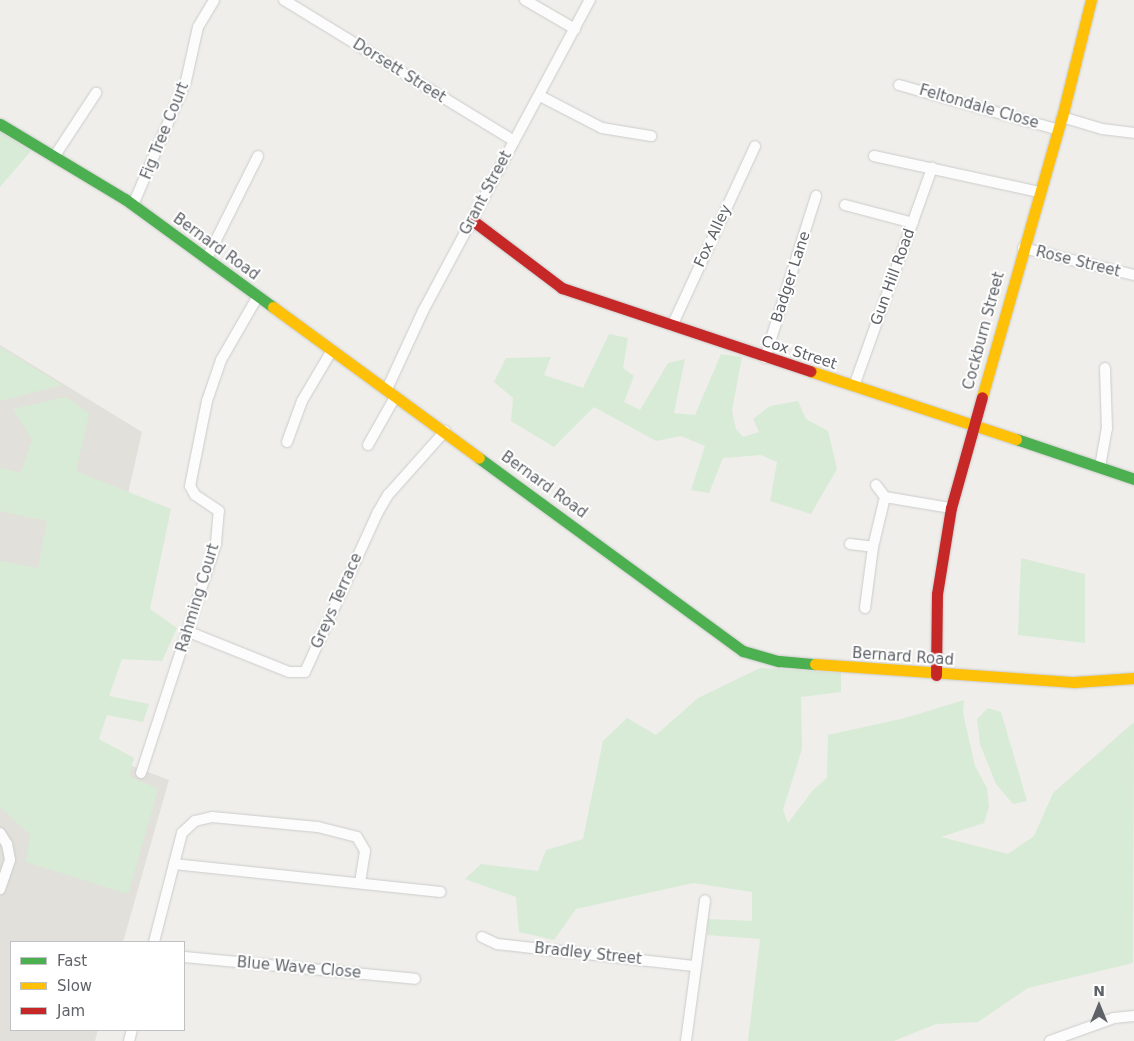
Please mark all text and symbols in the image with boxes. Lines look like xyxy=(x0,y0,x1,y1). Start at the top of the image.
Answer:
street label: Dorsett Street xyxy=(349,35,449,107)
street label: Fig Tree Court xyxy=(137,80,193,182)
street label: Feltondale Close xyxy=(917,81,1041,133)
street label: Grant Street xyxy=(456,148,516,238)
street label: Fox Alley xyxy=(691,202,735,270)
street label: Bernard Road xyxy=(169,210,263,284)
street label: Gun Hill Road xyxy=(867,226,919,328)
street label: Badger Lane xyxy=(768,229,814,325)
street label: Rose Street xyxy=(1034,243,1122,281)
street label: Cockburn Street xyxy=(960,270,1008,392)
street label: Cox Street xyxy=(759,332,839,374)
street label: Bernard Road xyxy=(497,448,591,522)
street label: Rahming Court xyxy=(173,542,223,654)
street label: Greys Terrace xyxy=(308,550,366,652)
street label: Bernard Road xyxy=(852,644,954,670)
street label: Bradley Street xyxy=(533,939,643,969)
legend xyxy=(10,941,185,1031)
text: Fast xyxy=(57,952,87,970)
street label: Blue Wave Close xyxy=(236,954,362,982)
text: Slow xyxy=(57,977,92,995)
north arrow xyxy=(1074,981,1124,1031)
text: N xyxy=(1093,983,1105,999)
text: Jam xyxy=(57,1002,85,1020)

